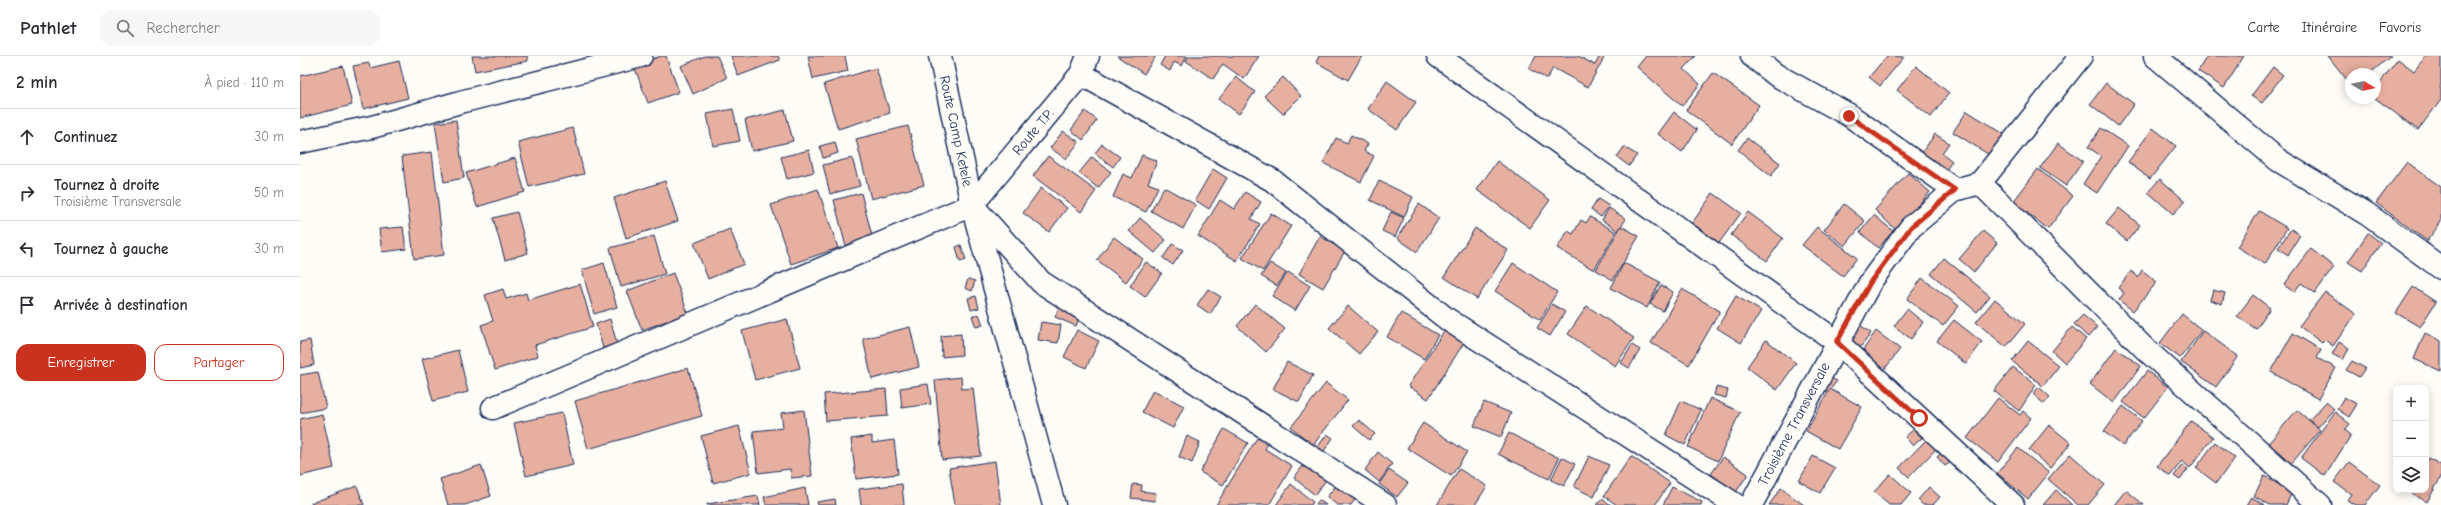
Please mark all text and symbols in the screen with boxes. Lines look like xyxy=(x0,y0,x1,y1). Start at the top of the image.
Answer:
search box xyxy=(100,10,380,46)
text: Pathlet xyxy=(20,17,76,39)
icon: search xyxy=(114,17,136,39)
text: Rechercher xyxy=(146,19,220,37)
text: Carte xyxy=(2248,19,2280,36)
text: Itinéraire xyxy=(2302,19,2357,36)
text: Favoris xyxy=(2379,19,2421,36)
north arrow xyxy=(2345,68,2381,104)
text: 2 min xyxy=(16,73,57,92)
street label: Route Camp Ketele xyxy=(936,74,976,188)
text: À pied · 110 m xyxy=(205,75,284,90)
street label: Route T.P. xyxy=(1009,105,1057,159)
route end xyxy=(1840,107,1858,125)
icon: ahead xyxy=(16,126,38,148)
text: Continuez xyxy=(54,128,117,146)
text: 30 m xyxy=(254,129,284,144)
text: Tournez à droite xyxy=(54,176,159,194)
icon: right xyxy=(16,182,38,204)
text: 50 m xyxy=(254,185,284,200)
text: Troisième Transversale xyxy=(54,194,181,209)
icon: left xyxy=(16,238,38,260)
text: Tournez à gauche xyxy=(54,240,168,258)
text: 30 m xyxy=(254,241,284,256)
icon: arrive xyxy=(16,294,38,316)
text: Arrivée à destination xyxy=(54,296,188,314)
button: Enregistrer xyxy=(16,344,146,381)
button: Partager xyxy=(154,344,284,381)
street label: Troisième Transversale xyxy=(1754,359,1834,489)
map controls xyxy=(2393,385,2429,493)
button: + xyxy=(2393,385,2429,421)
route start xyxy=(1910,409,1928,427)
button: − xyxy=(2393,421,2429,457)
button: layers xyxy=(2393,457,2429,493)

